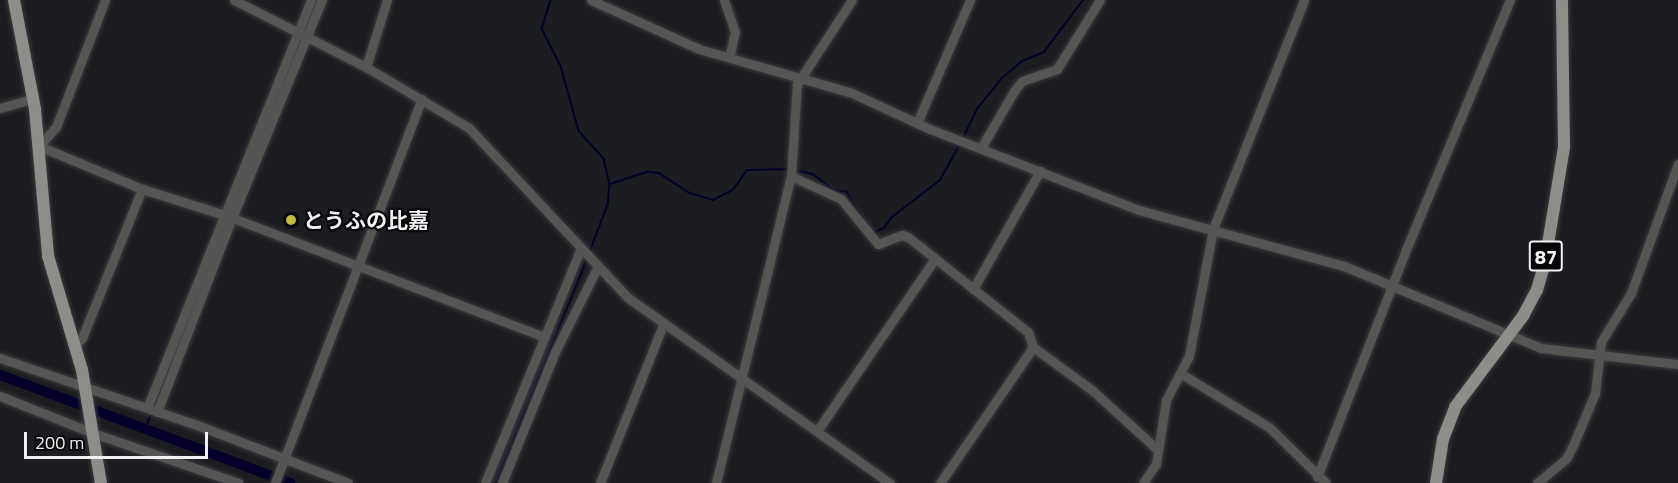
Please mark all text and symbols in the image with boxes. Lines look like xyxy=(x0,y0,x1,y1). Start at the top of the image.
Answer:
place label: とうふの比嘉 xyxy=(303,207,429,233)
marker: とうふの比嘉 xyxy=(284,213,298,227)
road number: 87 xyxy=(1528,239,1564,273)
scale bar xyxy=(27,420,212,458)
text: 200 m xyxy=(35,429,84,456)

